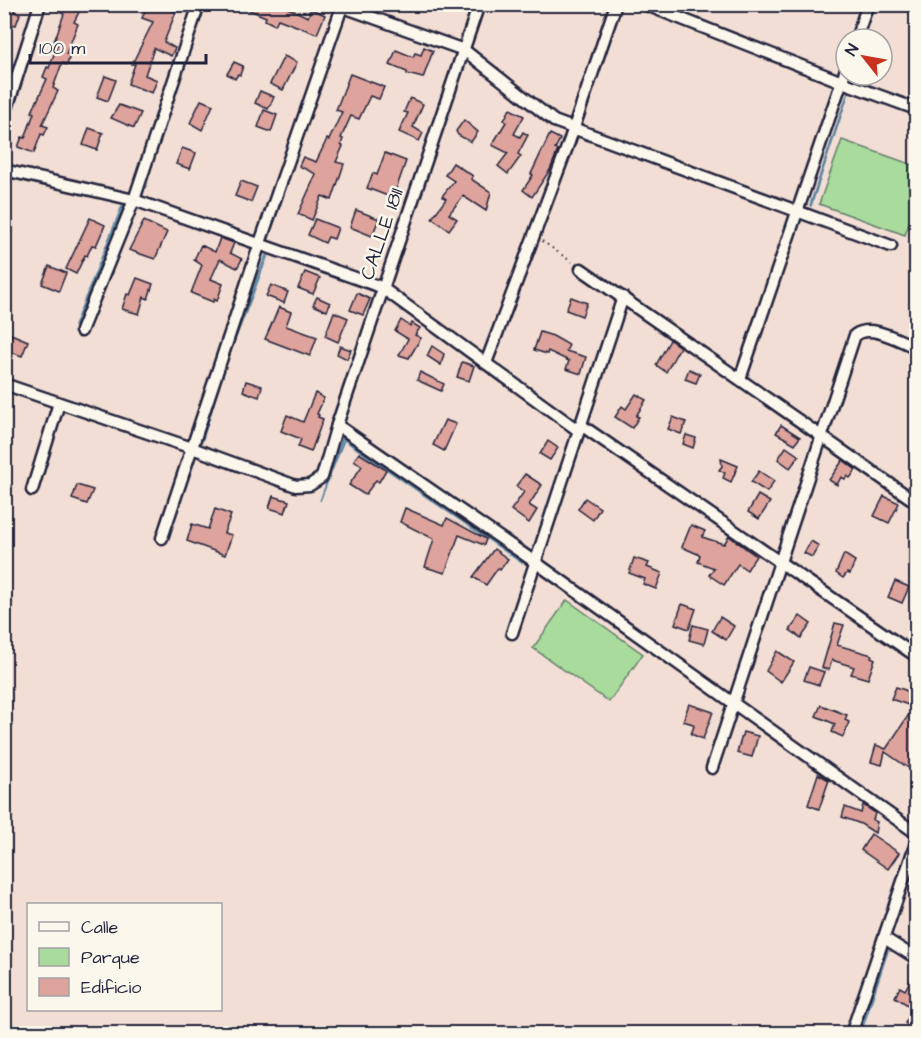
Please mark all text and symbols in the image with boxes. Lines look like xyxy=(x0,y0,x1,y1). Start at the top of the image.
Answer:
scale bar xyxy=(30,27,206,65)
north arrow xyxy=(834,27,894,87)
text: 100 m xyxy=(39,36,85,61)
text: N xyxy=(840,40,864,60)
street label: CALLE 1811 xyxy=(353,184,411,284)
legend xyxy=(27,903,222,1011)
text: Calle xyxy=(81,915,119,940)
text: Parque xyxy=(81,945,140,970)
text: Edificio xyxy=(81,975,141,1000)

